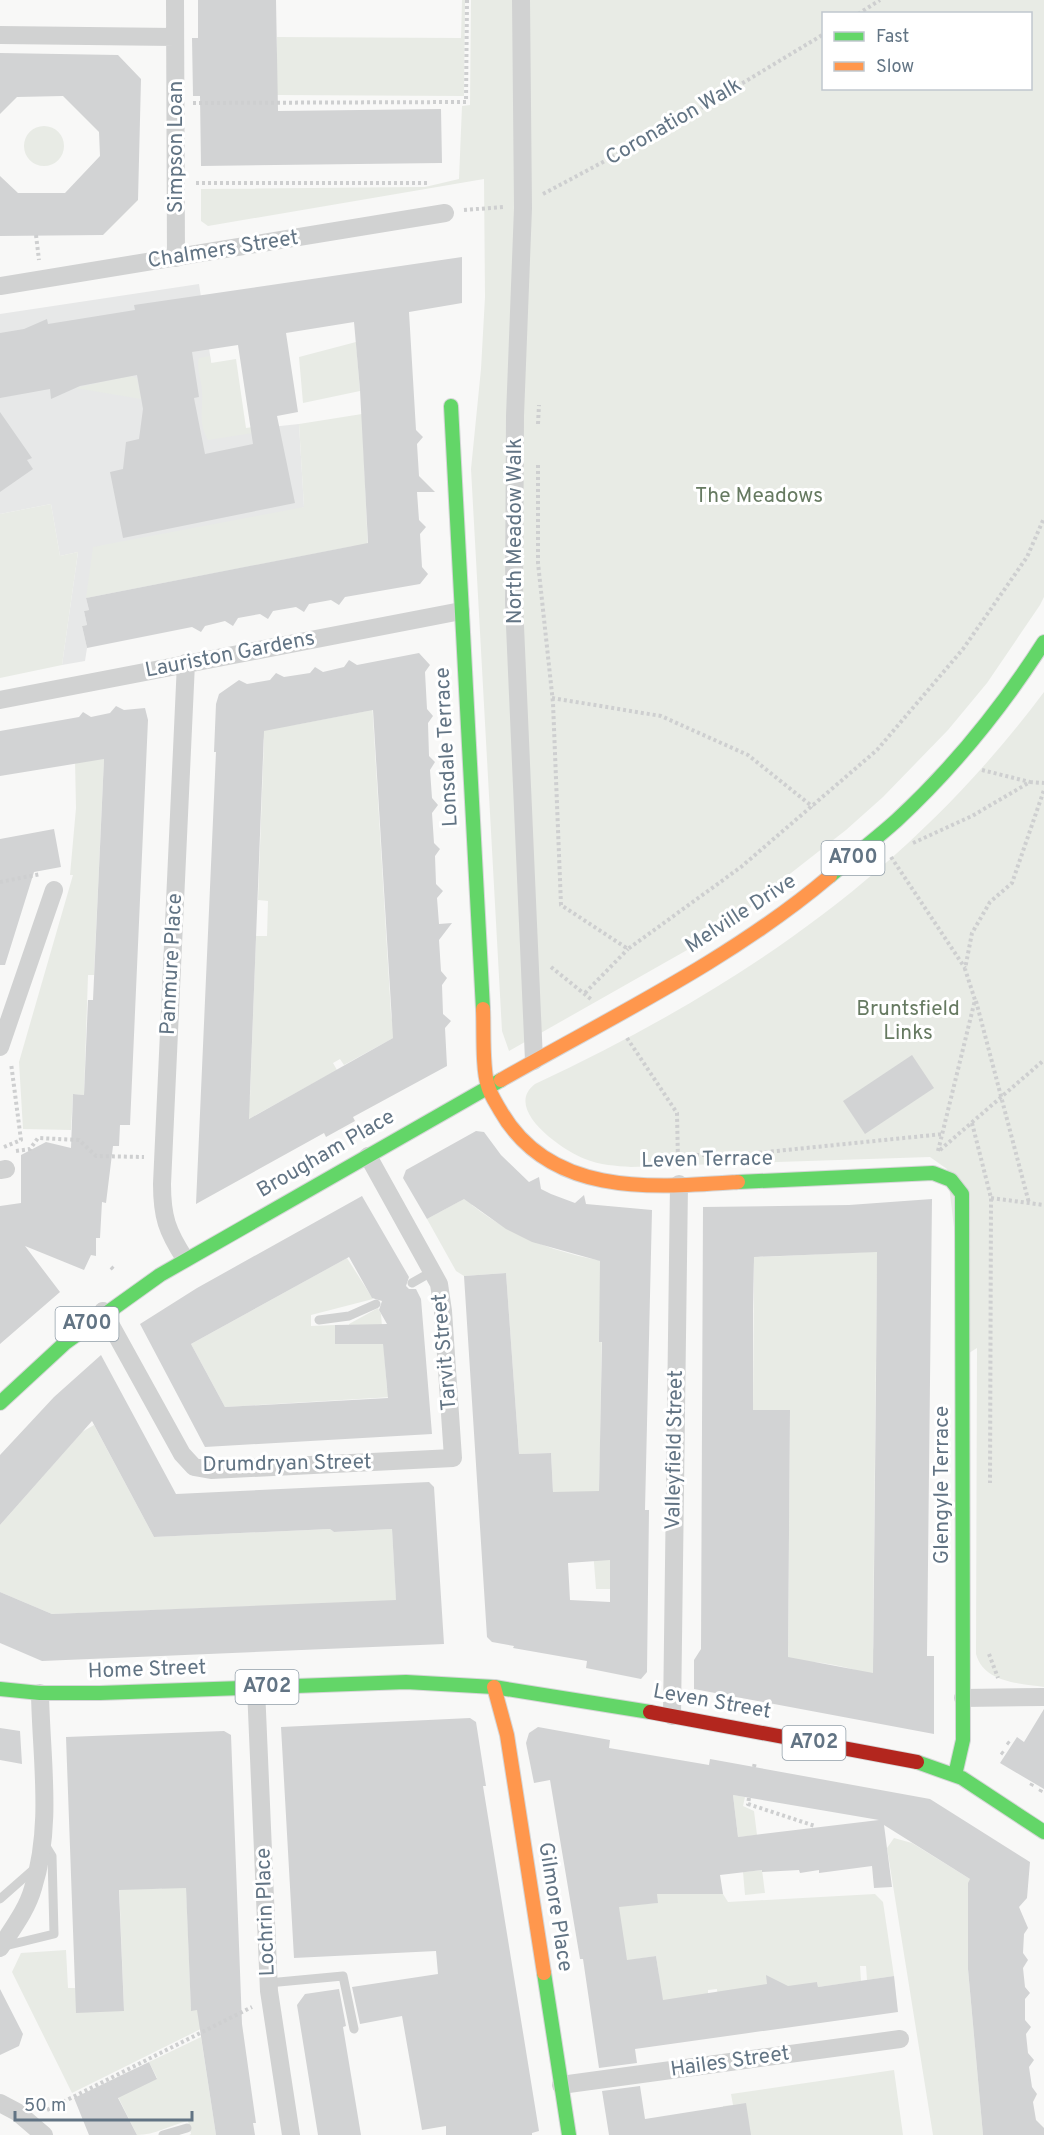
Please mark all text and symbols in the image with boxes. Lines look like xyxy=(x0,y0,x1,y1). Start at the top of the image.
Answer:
legend xyxy=(822,12,1032,90)
text: Fast xyxy=(876,26,909,49)
text: Slow xyxy=(876,56,914,79)
street label: Coronation Walk xyxy=(601,72,747,172)
street label: Simpson Loan xyxy=(163,81,190,213)
street label: Chalmers Street xyxy=(146,225,300,275)
street label: North Meadow Walk xyxy=(502,438,529,624)
park label: The Meadows xyxy=(695,483,823,510)
street label: Lauriston Gardens xyxy=(143,625,317,685)
street label: Lonsdale Terrace xyxy=(429,667,465,827)
road number: A700 xyxy=(822,841,884,875)
street label: Melville Drive xyxy=(680,868,802,960)
street label: Panmure Place xyxy=(155,892,189,1036)
park label: Bruntsfield Links xyxy=(856,996,960,1047)
street label: Brougham Place xyxy=(252,1104,400,1204)
street label: Leven Terrace xyxy=(641,1145,773,1175)
street label: Tarvit Street xyxy=(426,1292,464,1412)
road number: A700 xyxy=(56,1307,118,1341)
street label: Valleyfield Street xyxy=(660,1370,690,1530)
street label: Glengyle Terrace xyxy=(929,1406,956,1564)
street label: Drumdryan Street xyxy=(202,1449,372,1479)
street label: Home Street xyxy=(87,1654,207,1686)
road number: A702 xyxy=(236,1670,298,1704)
street label: Leven Street xyxy=(651,1678,773,1726)
road number: A702 xyxy=(782,1726,846,1760)
street label: Gilmore Place xyxy=(531,1840,579,1974)
street label: Lochrin Place xyxy=(250,1847,282,1977)
street label: Hailes Street xyxy=(669,2040,791,2084)
scale bar xyxy=(15,2084,192,2122)
text: 50 m xyxy=(24,2095,66,2118)

